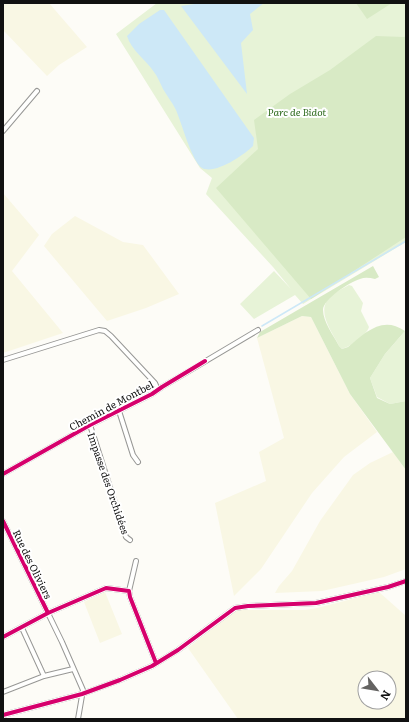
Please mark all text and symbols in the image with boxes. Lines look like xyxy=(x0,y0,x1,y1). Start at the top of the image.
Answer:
park label: Parc de Bidot xyxy=(268,104,326,119)
street label: Chemin de Montbel xyxy=(66,376,157,434)
street label: Impasse des Orchidées xyxy=(85,430,134,536)
street label: Rue des Oliviers xyxy=(10,527,56,602)
north arrow xyxy=(357,670,397,710)
text: N xyxy=(377,688,396,704)

